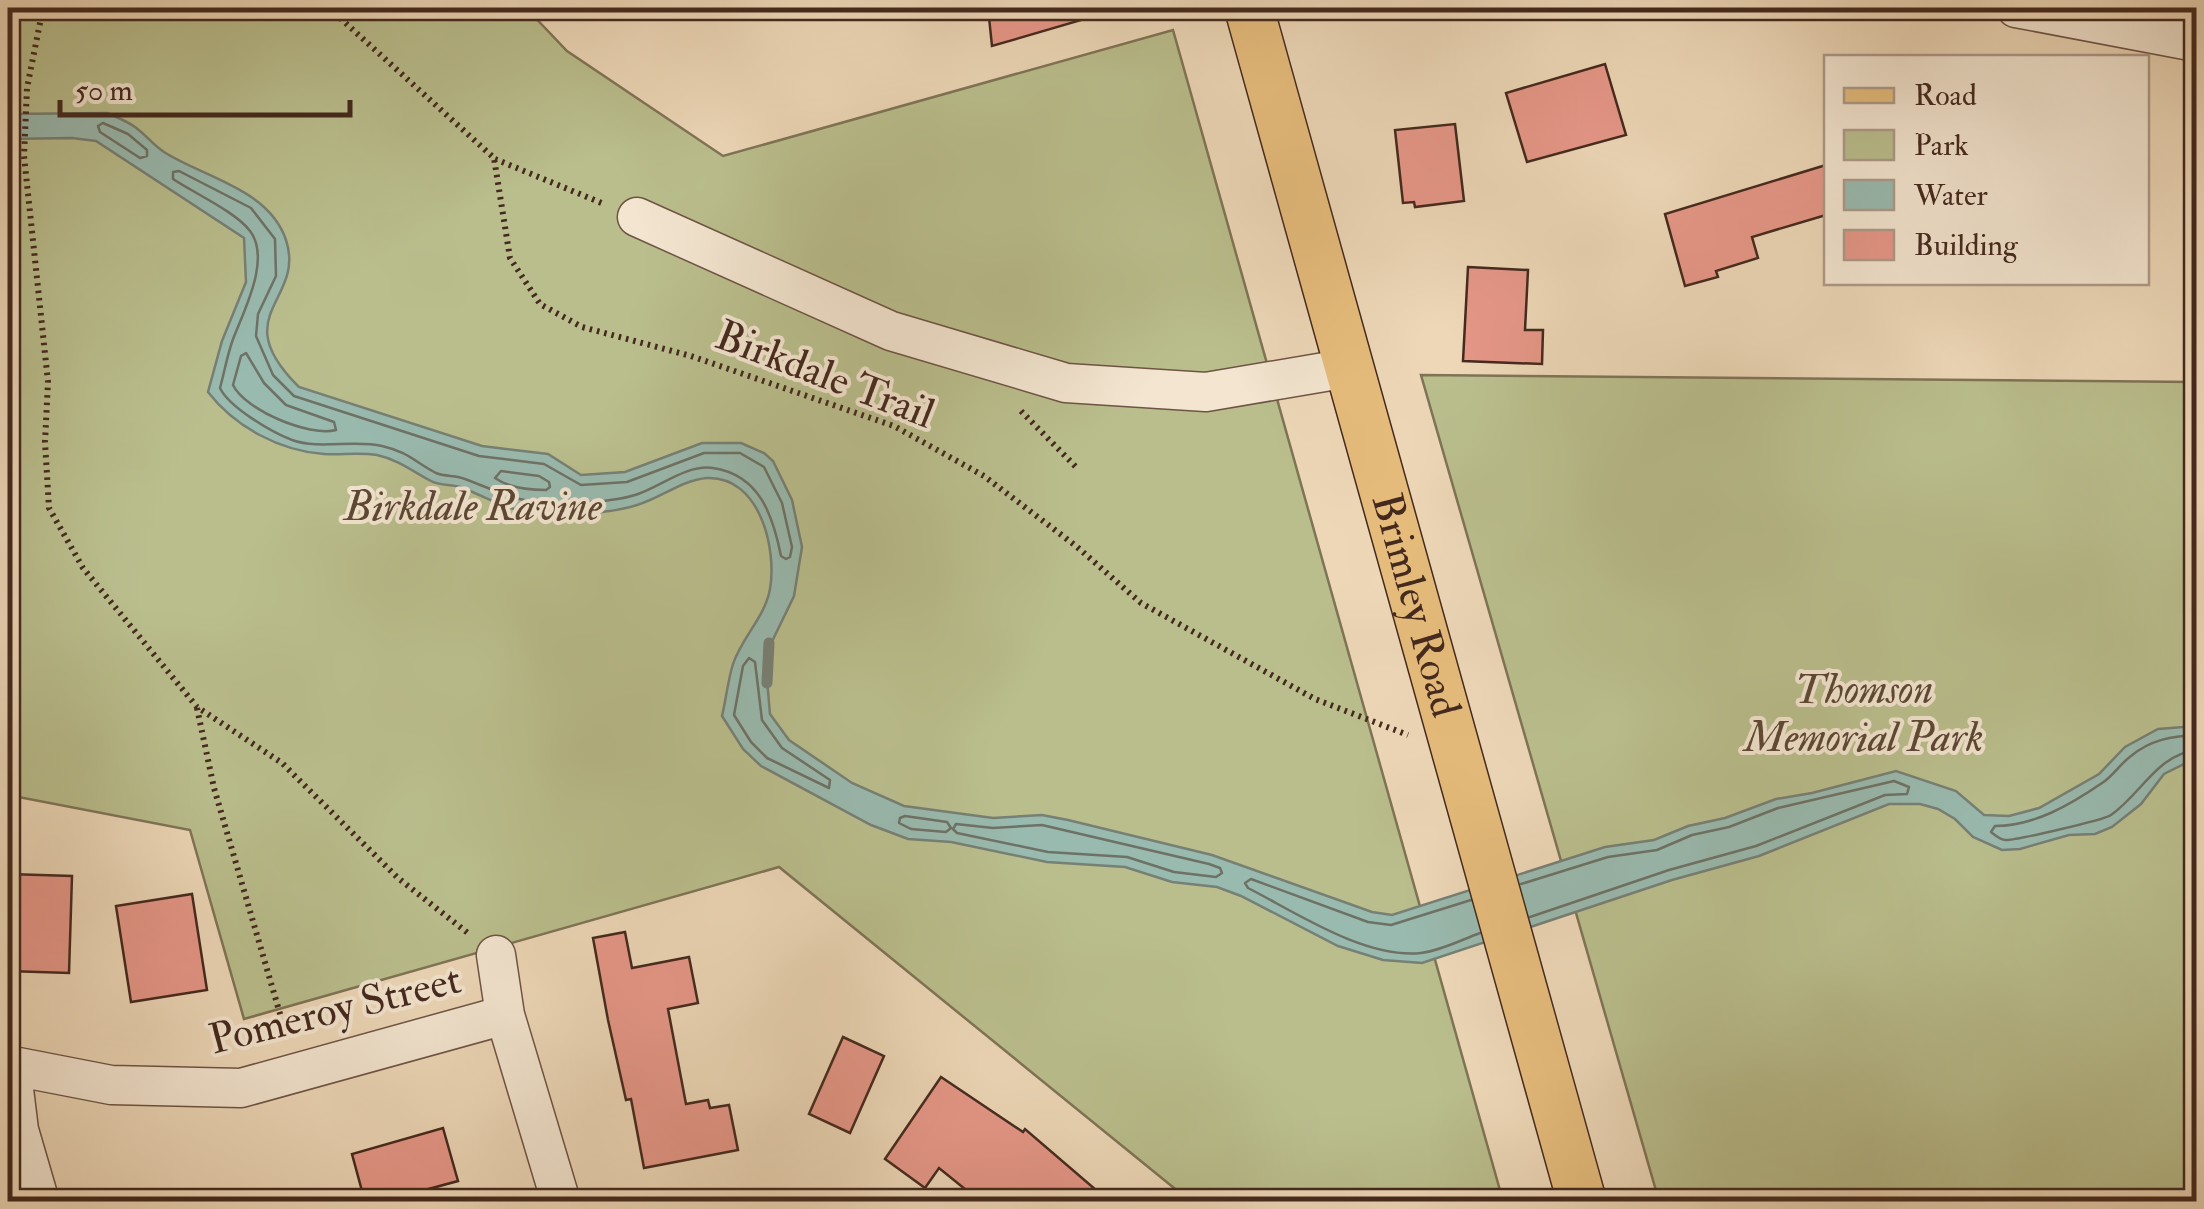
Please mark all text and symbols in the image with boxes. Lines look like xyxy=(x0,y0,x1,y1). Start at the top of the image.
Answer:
scale bar xyxy=(60,55,350,117)
legend xyxy=(1824,55,2149,285)
text: 50 m xyxy=(75,72,133,109)
text: Road xyxy=(1914,77,1977,114)
text: Park xyxy=(1914,127,1969,164)
text: Water xyxy=(1913,177,1988,214)
text: Building xyxy=(1914,227,2019,264)
street label: Birkdale Trail xyxy=(708,310,942,441)
park label: Birkdale Ravine xyxy=(342,481,603,533)
street label: Brimley Road xyxy=(1360,487,1472,723)
park label: Thomson Memorial Park xyxy=(1741,664,1984,764)
street label: Pomeroy Street xyxy=(204,954,466,1066)

